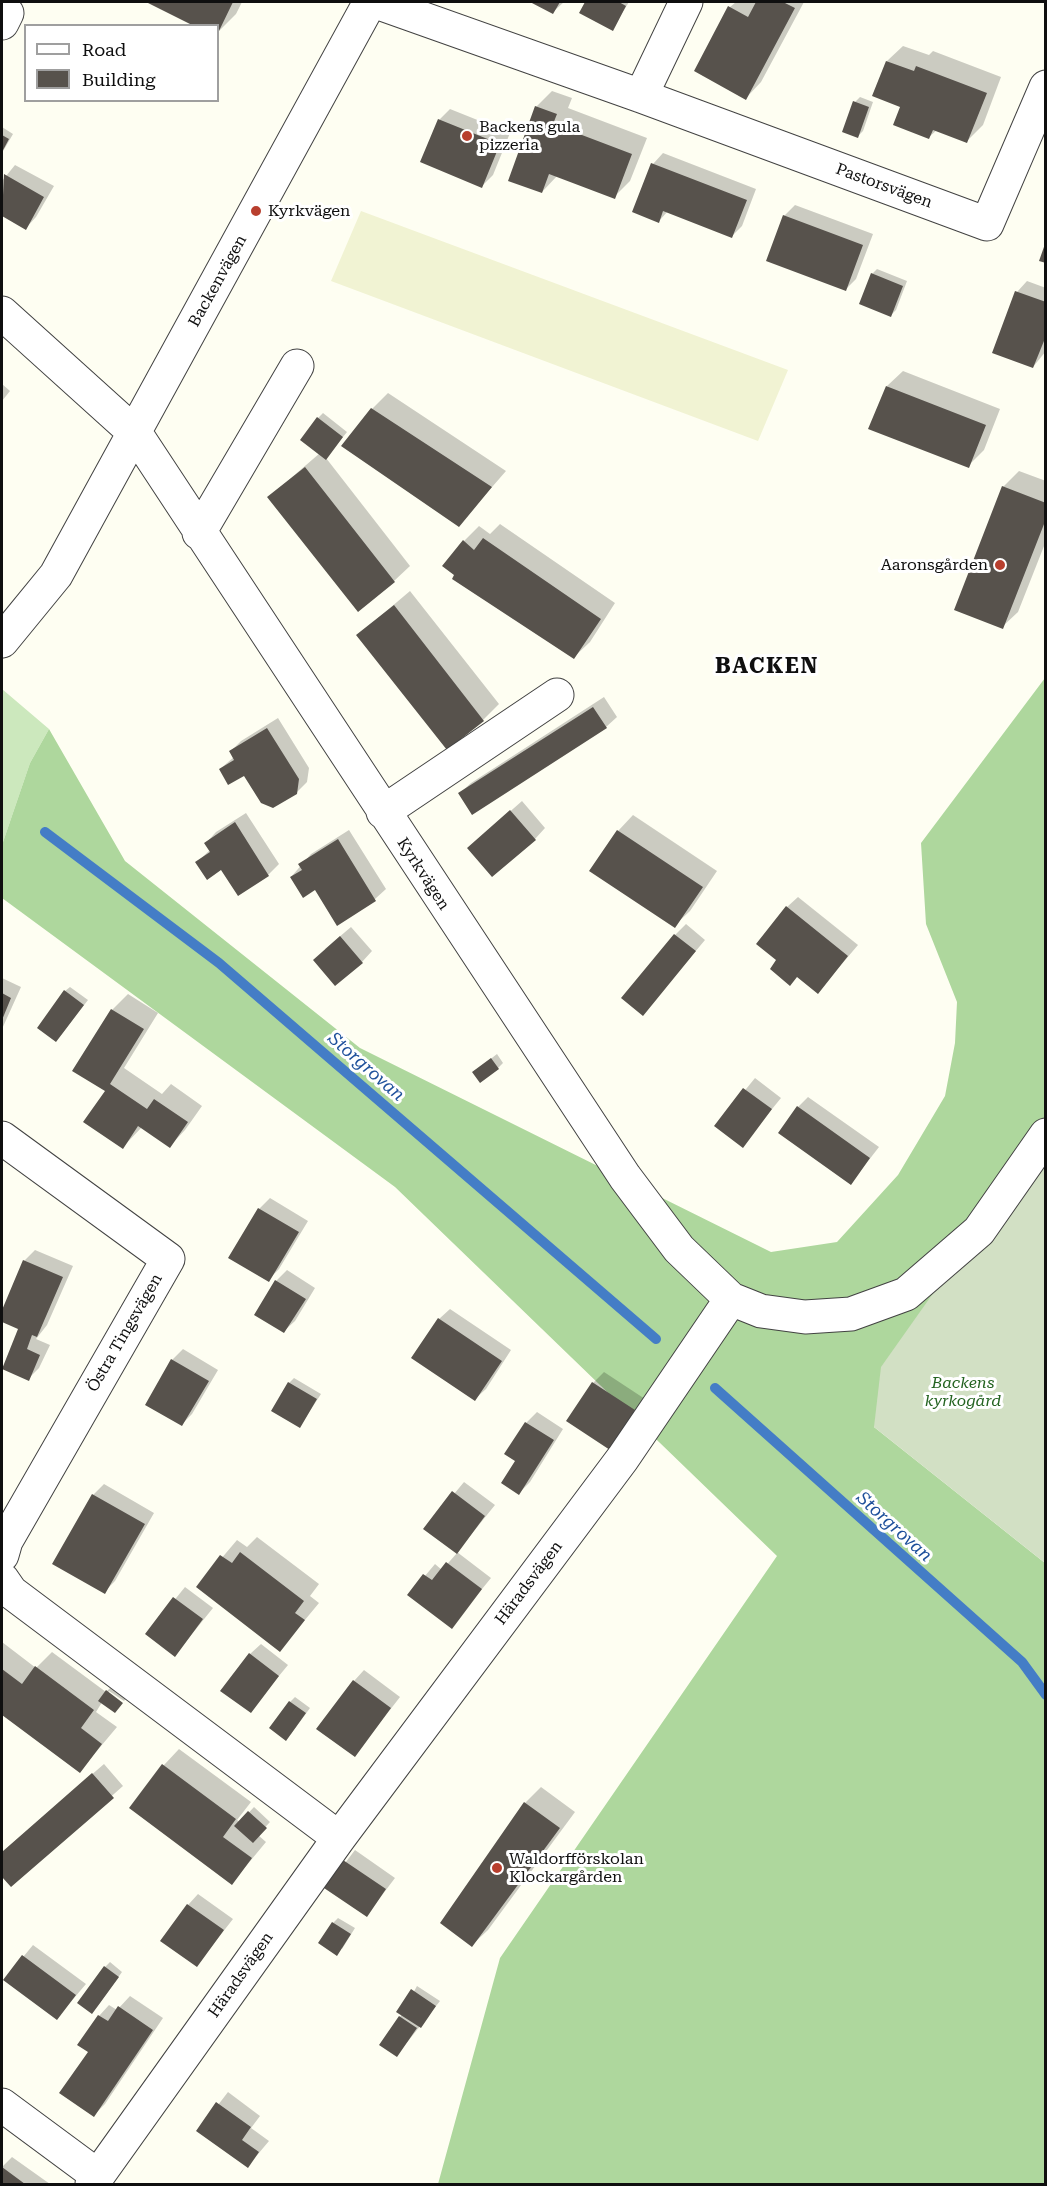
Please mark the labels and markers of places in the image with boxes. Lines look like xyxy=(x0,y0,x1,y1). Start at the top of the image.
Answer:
place label: Backens gula pizzeria xyxy=(479,117,580,155)
marker: Backens gula pizzeria xyxy=(460,129,474,143)
place label: Kyrkvägen xyxy=(268,201,350,221)
marker: Kyrkvägen xyxy=(249,204,263,218)
place label: Aaronsgården xyxy=(881,555,988,575)
marker: Aaronsgården xyxy=(993,558,1007,572)
place label: Waldorfförskolan Klockargården xyxy=(509,1849,644,1887)
marker: Waldorfförskolan Klockargården xyxy=(490,1861,504,1875)

